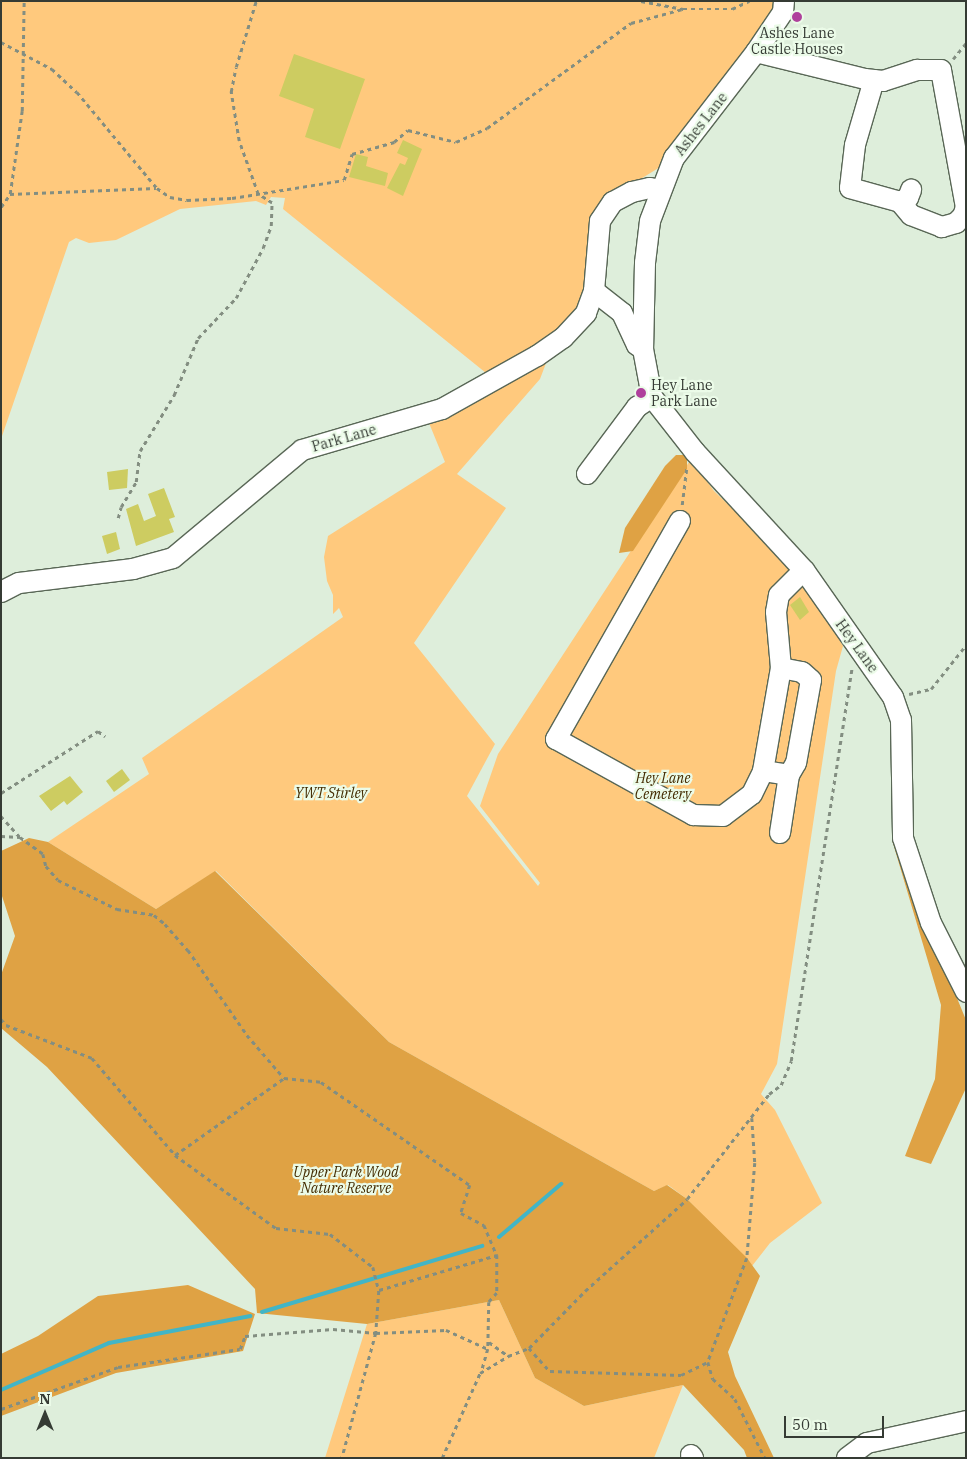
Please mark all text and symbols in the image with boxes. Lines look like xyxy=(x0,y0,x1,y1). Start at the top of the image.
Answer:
marker: Ashes Lane Castle Houses xyxy=(791,11,803,23)
place label: Ashes Lane Castle Houses xyxy=(751,25,843,58)
street label: Ashes Lane xyxy=(671,89,731,159)
place label: Hey Lane Park Lane xyxy=(651,377,717,410)
marker: Hey Lane Park Lane xyxy=(635,387,647,399)
street label: Park Lane xyxy=(310,421,378,455)
street label: Hey Lane xyxy=(832,616,882,676)
park label: Hey Lane Cemetery xyxy=(635,770,691,802)
park label: YWT Stirley xyxy=(295,785,367,801)
park label: Upper Park Wood Nature Reserve xyxy=(293,1164,399,1196)
north arrow xyxy=(20,1389,70,1439)
text: N xyxy=(39,1390,51,1408)
scale bar xyxy=(787,1406,887,1438)
text: 50 m xyxy=(792,1415,828,1434)

